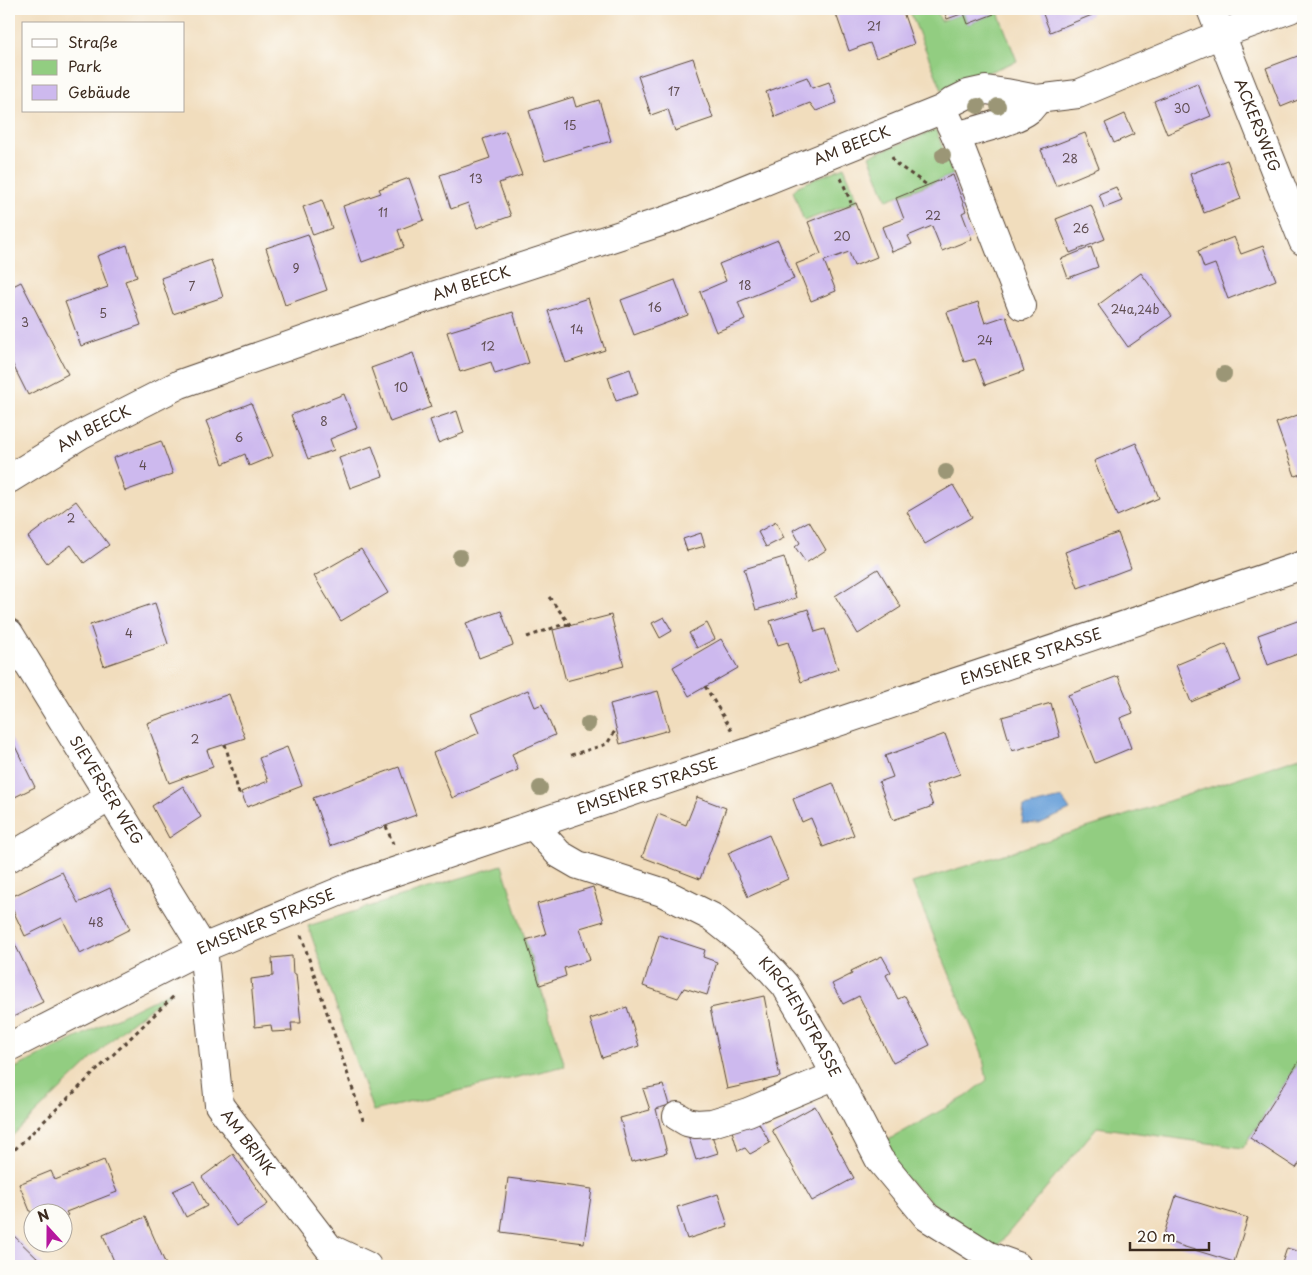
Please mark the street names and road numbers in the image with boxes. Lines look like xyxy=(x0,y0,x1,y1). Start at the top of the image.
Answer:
street label: ACKERSWEG xyxy=(1230,75,1287,175)
street label: AM BEECK xyxy=(810,118,893,170)
street label: AM BEECK xyxy=(429,258,513,305)
street label: AM BEECK xyxy=(52,398,135,457)
street label: EMSENER STRASSE xyxy=(957,621,1105,690)
street label: SIEVERSER WEG xyxy=(65,731,150,849)
street label: EMSENER STRASSE xyxy=(573,750,721,819)
street label: EMSENER STRASSE xyxy=(192,882,338,960)
street label: KIRCHENSTRASSE xyxy=(754,951,848,1081)
street label: AM BRINK xyxy=(216,1104,282,1179)

